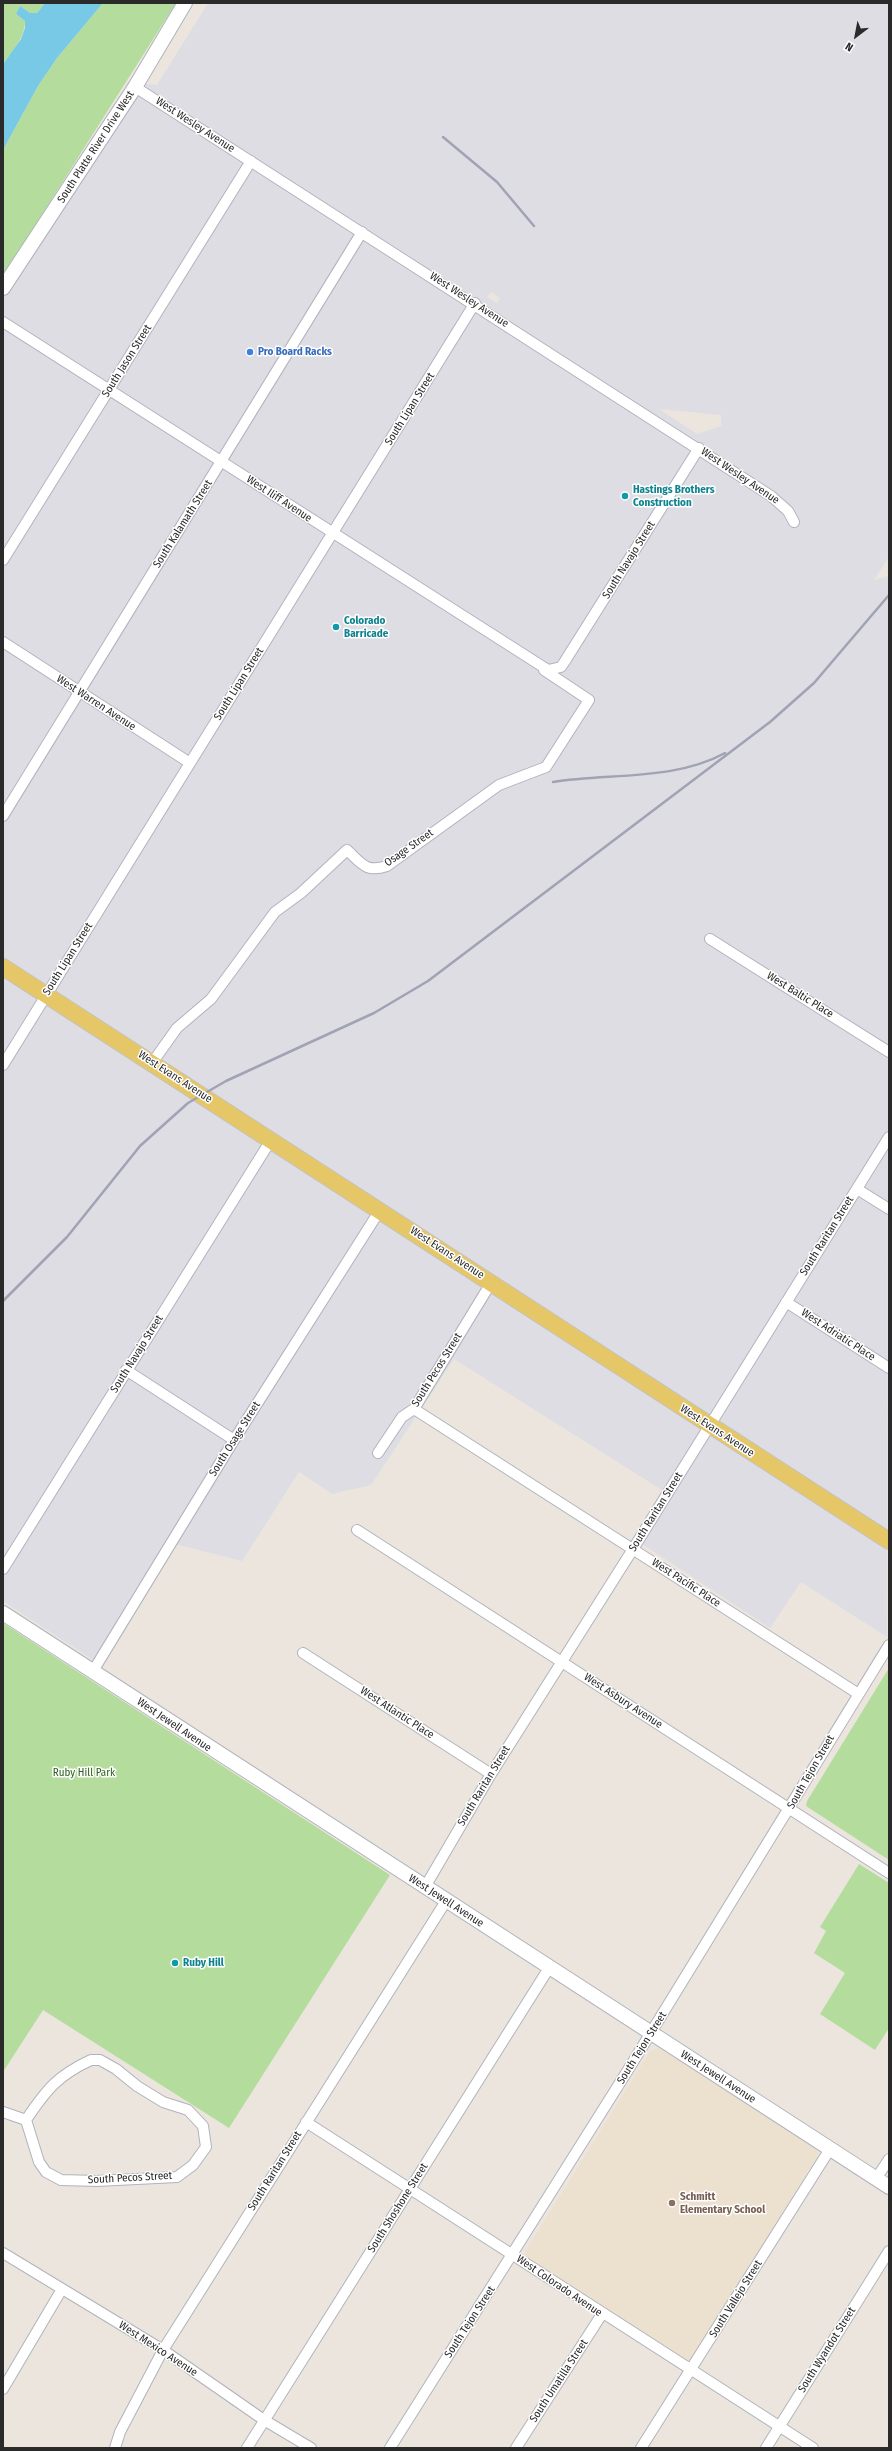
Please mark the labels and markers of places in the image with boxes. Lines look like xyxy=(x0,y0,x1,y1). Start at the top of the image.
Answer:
place label: Pro Board Racks xyxy=(258,345,332,359)
marker: Pro Board Racks xyxy=(245,347,255,357)
place label: Hastings Brothers Construction xyxy=(633,483,714,509)
marker: Hastings Brothers Construction xyxy=(620,491,630,501)
place label: Colorado Barricade xyxy=(344,614,388,640)
marker: Colorado Barricade xyxy=(331,622,341,632)
place label: Ruby Hill xyxy=(183,1956,224,1970)
marker: Ruby Hill xyxy=(170,1958,180,1968)
place label: Schmitt Elementary School xyxy=(680,2190,765,2216)
marker: Schmitt Elementary School xyxy=(667,2198,677,2208)

